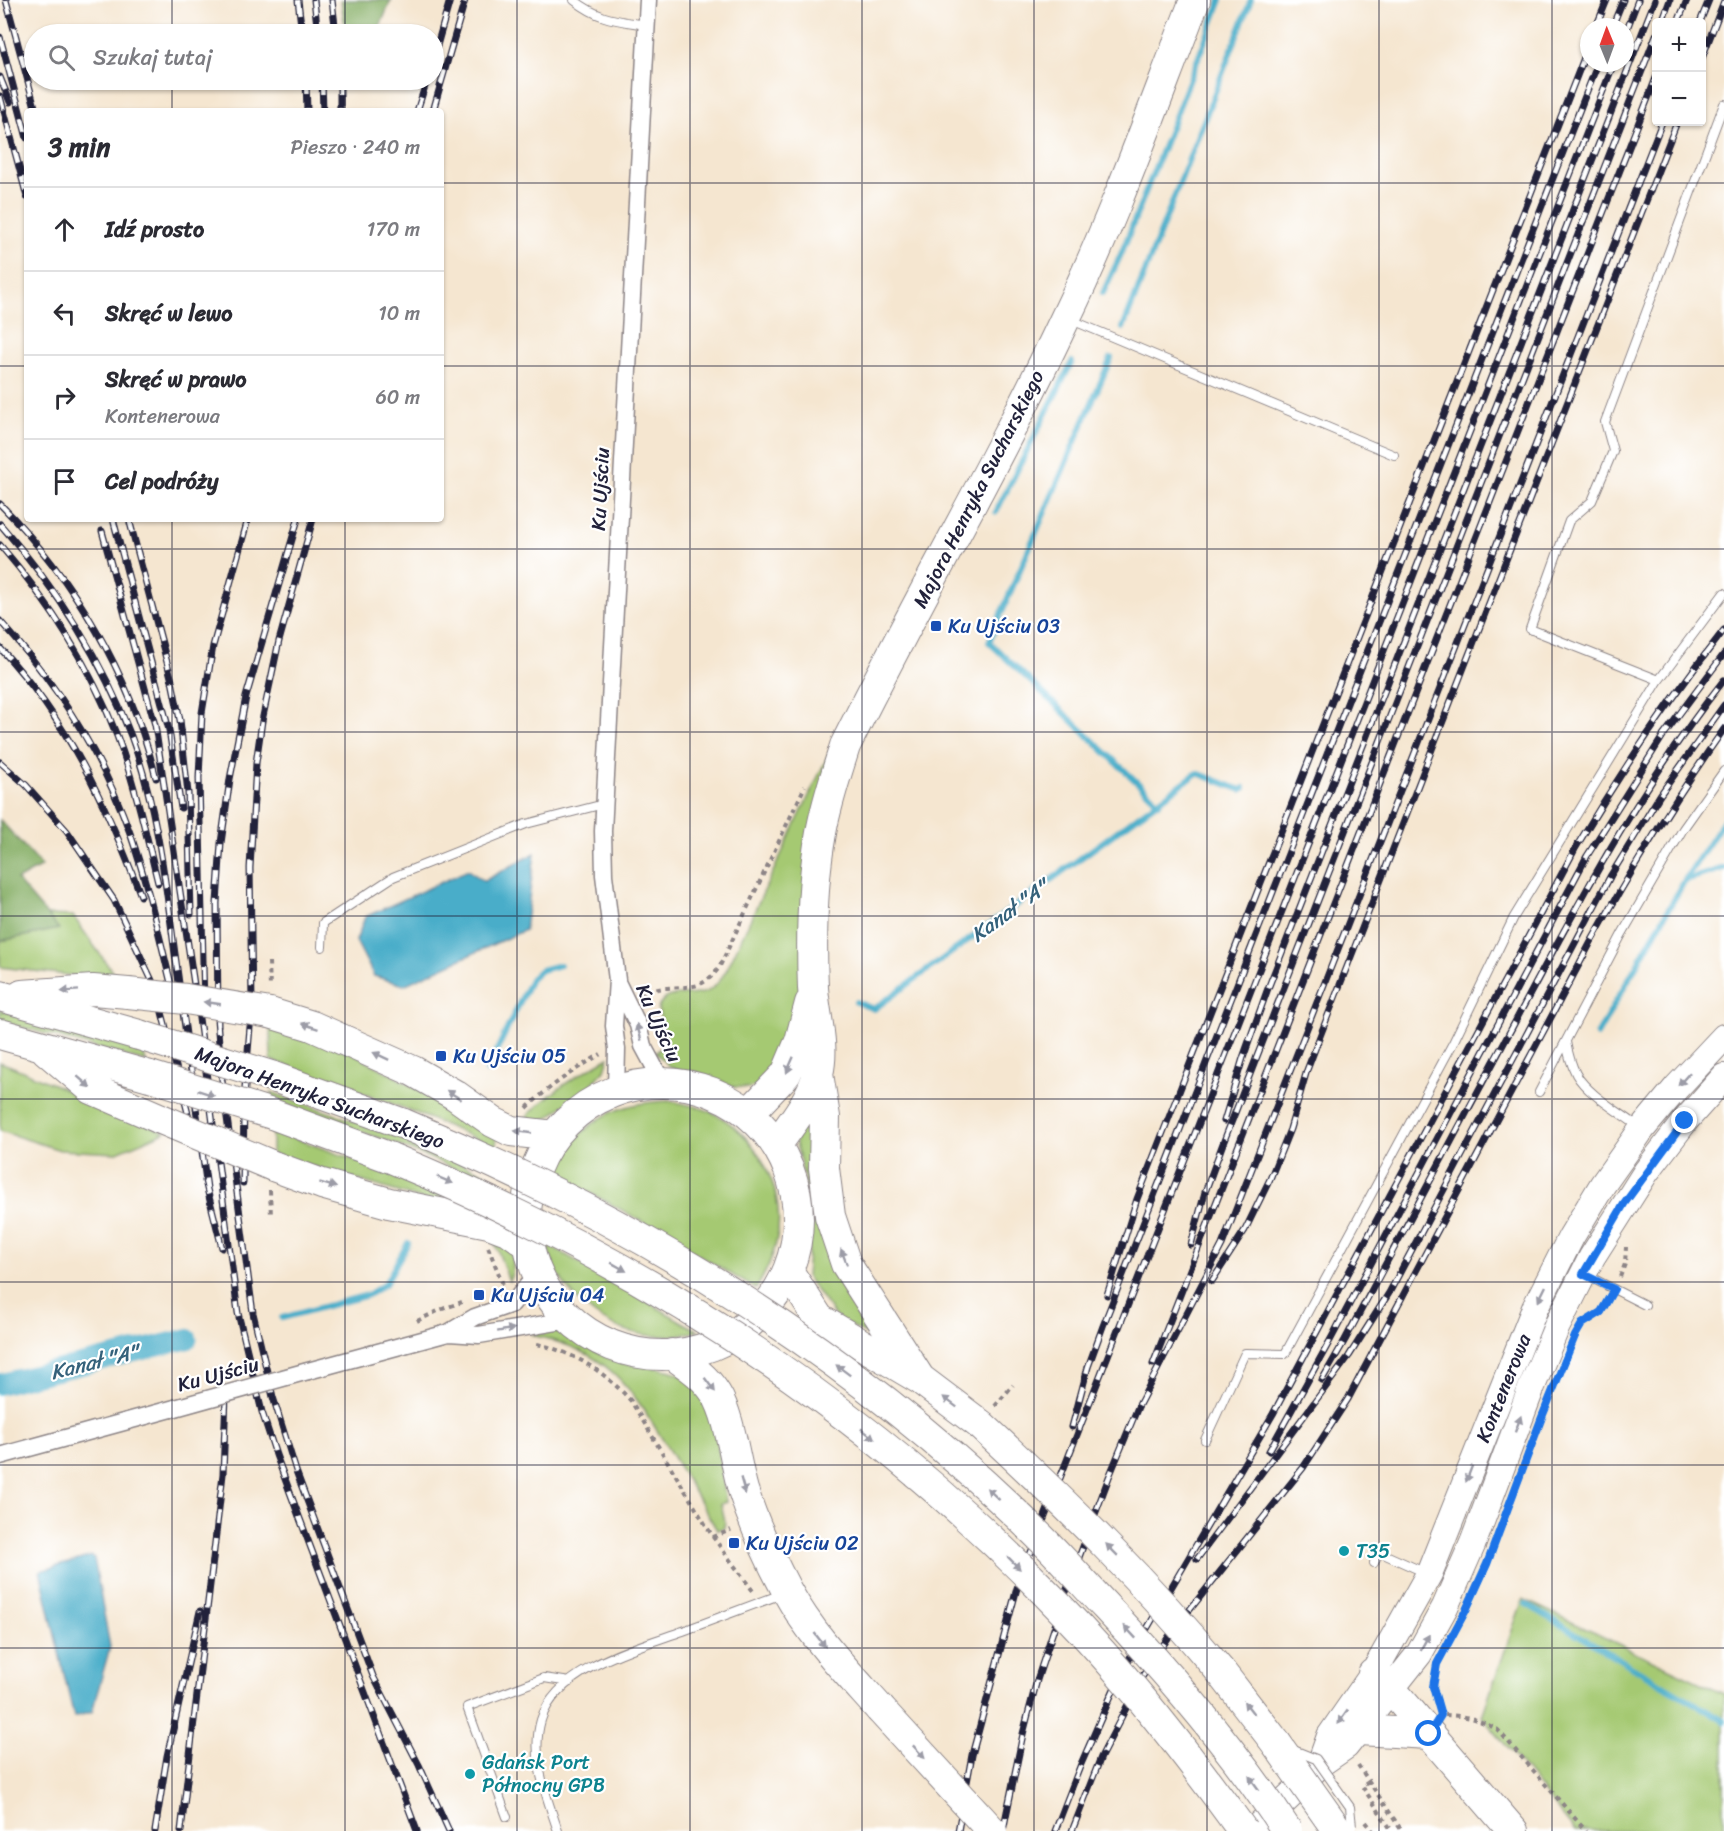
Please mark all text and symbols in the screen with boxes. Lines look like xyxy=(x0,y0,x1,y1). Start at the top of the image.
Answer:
north arrow xyxy=(1580,18,1634,72)
map controls xyxy=(1652,18,1706,126)
button: + xyxy=(1652,18,1706,72)
search box xyxy=(24,24,444,90)
text: Szukaj tutaj xyxy=(93,38,212,77)
icon: search xyxy=(45,41,78,74)
button: − xyxy=(1652,72,1706,126)
text: 3 min xyxy=(48,124,110,170)
text: Pieszo · 240 m xyxy=(290,130,420,165)
text: Idź prosto xyxy=(105,210,204,249)
text: 170 m xyxy=(367,212,420,247)
icon: ahead xyxy=(48,213,81,246)
text: Skręć w lewo xyxy=(105,294,232,333)
text: 10 m xyxy=(378,296,420,331)
icon: left xyxy=(48,297,81,330)
text: Skręć w prawo xyxy=(105,360,247,399)
street label: Majora Henryka Sucharskiego xyxy=(903,364,1054,615)
text: 60 m xyxy=(375,380,420,415)
icon: right xyxy=(48,381,81,414)
text: Kontenerowa xyxy=(105,399,220,434)
street label: Ku Ujściu xyxy=(581,446,620,532)
text: Cel podróży xyxy=(105,462,218,501)
icon: arrive xyxy=(48,465,81,498)
place label: Ku Ujściu 03 xyxy=(948,609,1060,644)
marker: Ku Ujściu 03 xyxy=(929,619,943,633)
water label: Kanał "A" xyxy=(962,866,1060,952)
street label: Ku Ujściu xyxy=(626,978,692,1069)
one-way arrow xyxy=(60,987,79,996)
one-way arrow xyxy=(203,999,222,1008)
one-way arrow xyxy=(301,1020,319,1030)
one-way arrow xyxy=(634,1023,643,1041)
street label: Majora Henryka Sucharskiego xyxy=(190,1036,450,1159)
place label: Ku Ujściu 05 xyxy=(453,1039,566,1074)
marker: Ku Ujściu 05 xyxy=(434,1049,448,1063)
one-way arrow xyxy=(373,1051,390,1060)
one-way arrow xyxy=(785,1056,795,1074)
one-way arrow xyxy=(1677,1072,1691,1087)
one-way arrow xyxy=(76,1075,91,1088)
one-way arrow xyxy=(197,1089,215,1099)
one-way arrow xyxy=(446,1089,462,1100)
route end xyxy=(1671,1107,1697,1133)
one-way arrow xyxy=(513,1128,532,1137)
one-way arrow xyxy=(436,1175,454,1185)
one-way arrow xyxy=(319,1181,337,1190)
one-way arrow xyxy=(839,1247,849,1265)
one-way arrow xyxy=(611,1262,628,1272)
place label: Ku Ujściu 04 xyxy=(491,1278,605,1313)
one-way arrow xyxy=(1537,1285,1546,1302)
marker: Ku Ujściu 04 xyxy=(472,1288,486,1302)
one-way arrow xyxy=(497,1325,516,1334)
street label: Kontenerowa xyxy=(1466,1328,1542,1448)
water label: Kanał "A" xyxy=(46,1332,147,1391)
street label: Ku Ujściu xyxy=(173,1347,263,1402)
one-way arrow xyxy=(835,1364,850,1376)
one-way arrow xyxy=(703,1378,715,1393)
one-way arrow xyxy=(943,1396,959,1408)
one-way arrow xyxy=(1514,1415,1523,1433)
one-way arrow xyxy=(860,1427,876,1440)
one-way arrow xyxy=(1464,1466,1474,1484)
one-way arrow xyxy=(739,1478,748,1496)
one-way arrow xyxy=(986,1488,1001,1501)
place label: Ku Ujściu 02 xyxy=(746,1526,859,1561)
place label: T35 xyxy=(1356,1534,1390,1569)
marker: Ku Ujściu 02 xyxy=(727,1536,741,1550)
one-way arrow xyxy=(1105,1542,1119,1557)
marker: T35 xyxy=(1337,1544,1351,1558)
one-way arrow xyxy=(1007,1555,1021,1569)
one-way arrow xyxy=(1123,1625,1137,1640)
one-way arrow xyxy=(814,1633,826,1648)
one-way arrow xyxy=(1420,1633,1430,1650)
one-way arrow xyxy=(1243,1700,1255,1715)
one-way arrow xyxy=(1337,1709,1349,1725)
route start xyxy=(1415,1720,1441,1746)
place label: Gdańsk Port Północny GPB xyxy=(482,1745,605,1803)
one-way arrow xyxy=(912,1745,926,1759)
marker: Gdańsk Port Północny GPB xyxy=(463,1767,477,1781)
one-way arrow xyxy=(1248,1776,1260,1791)

